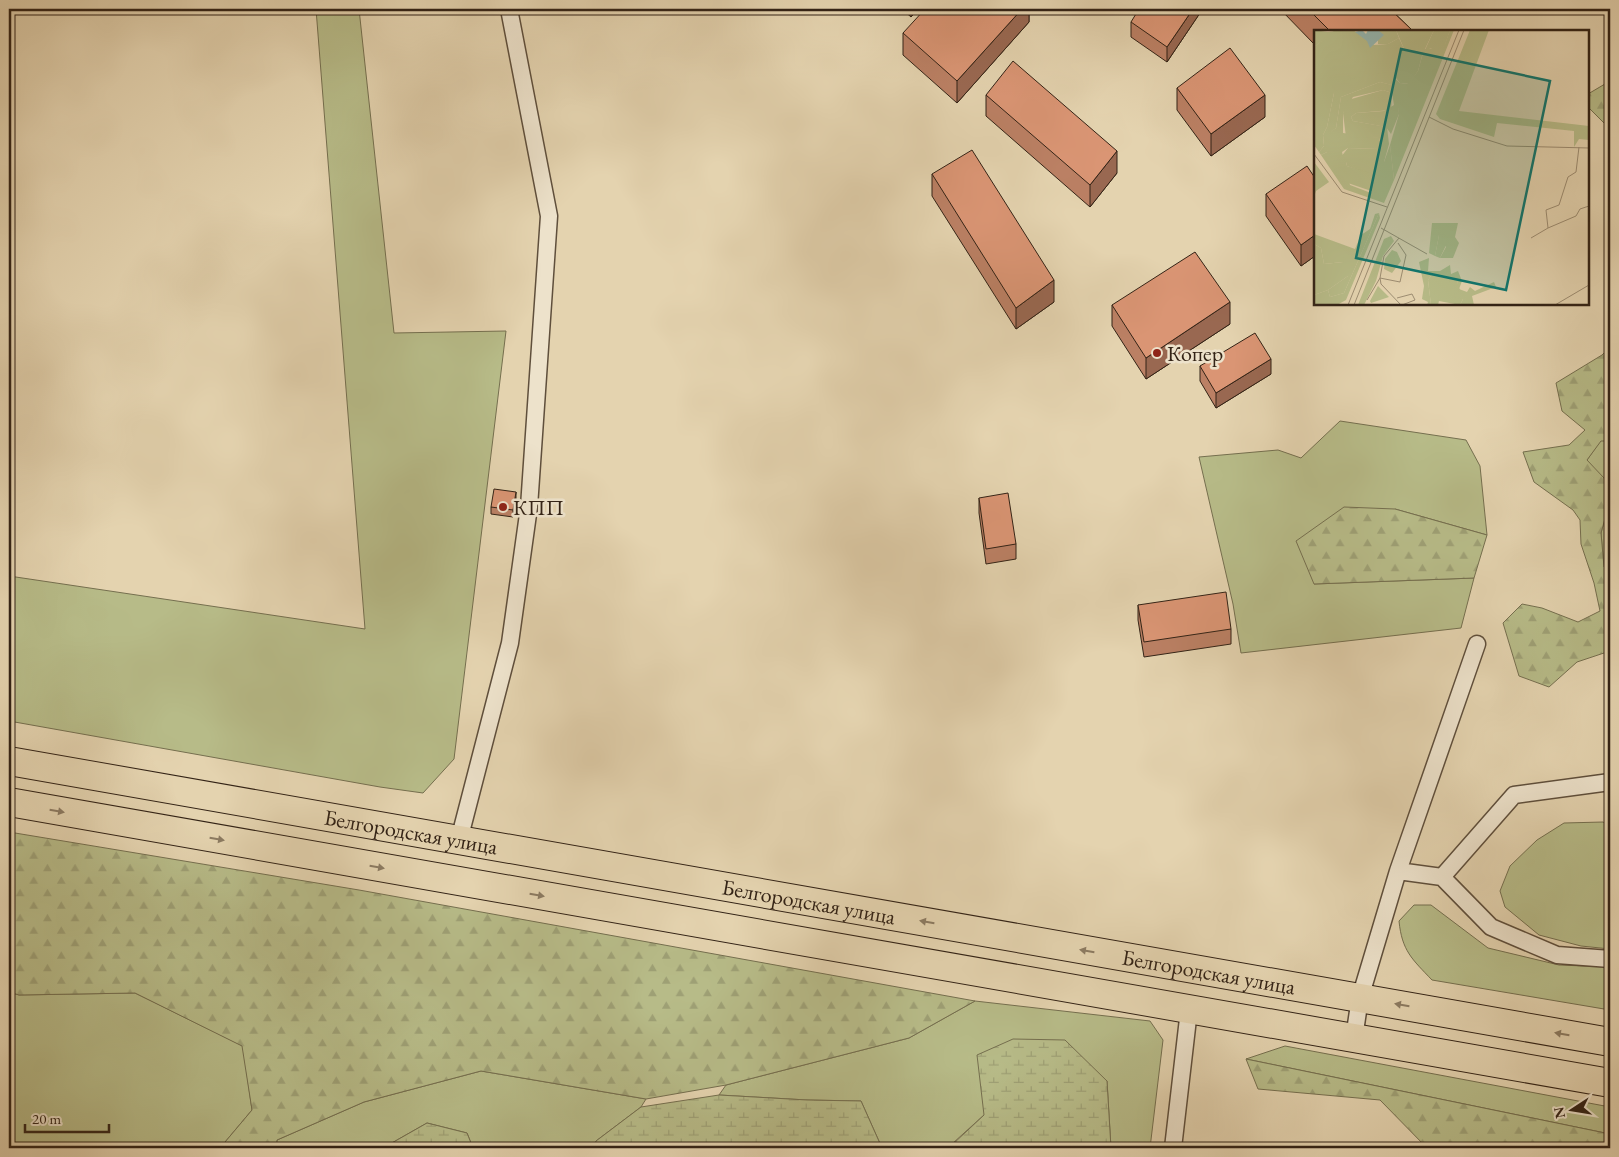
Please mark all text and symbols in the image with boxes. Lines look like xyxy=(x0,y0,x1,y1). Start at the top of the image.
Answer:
inset map xyxy=(1314,30,1589,305)
place label: Копер xyxy=(1167,339,1223,368)
marker: Копер xyxy=(1151,347,1163,359)
place label: КПП xyxy=(513,493,564,522)
marker: КПП xyxy=(497,501,509,513)
street label: Белгородская улица xyxy=(322,802,500,861)
one-way arrow xyxy=(49,807,65,815)
one-way arrow xyxy=(209,835,225,843)
one-way arrow xyxy=(369,863,385,871)
street label: Белгородская улица xyxy=(720,872,898,931)
one-way arrow xyxy=(529,892,545,900)
one-way arrow xyxy=(919,918,935,926)
street label: Белгородская улица xyxy=(1120,942,1298,1001)
one-way arrow xyxy=(1079,946,1095,954)
one-way arrow xyxy=(1394,1001,1410,1009)
one-way arrow xyxy=(1554,1029,1570,1037)
north arrow xyxy=(1546,1084,1596,1134)
scale bar xyxy=(25,1102,109,1134)
text: N xyxy=(1549,1105,1569,1120)
text: 20 m xyxy=(32,1109,61,1128)

